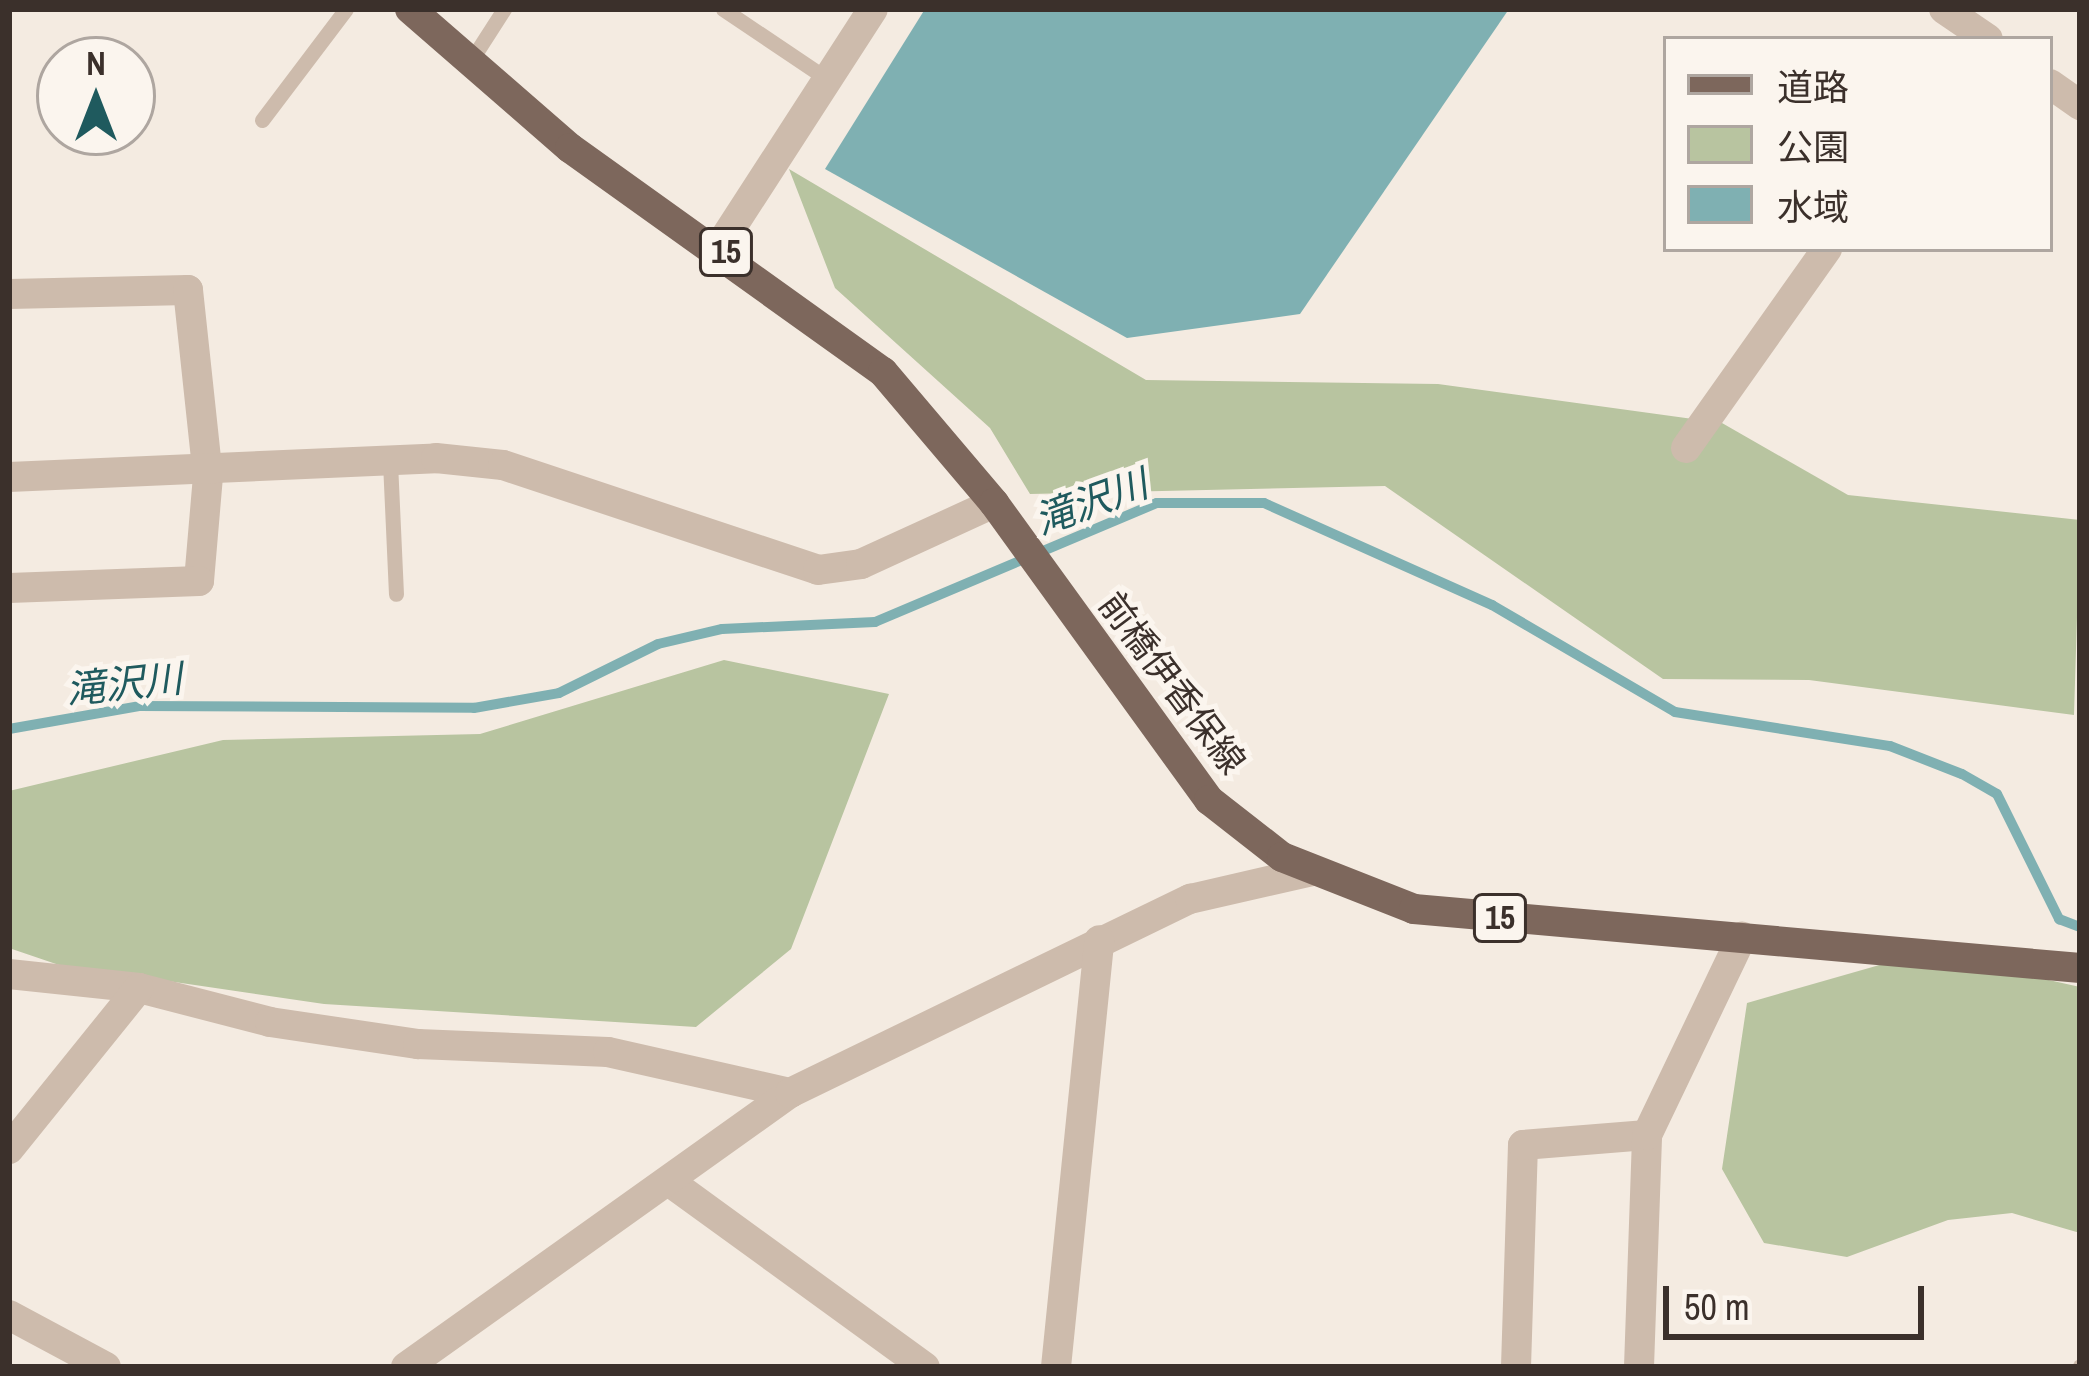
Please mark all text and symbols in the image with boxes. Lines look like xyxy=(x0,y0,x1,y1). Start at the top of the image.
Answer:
north arrow xyxy=(36,36,156,156)
legend xyxy=(1663,36,2053,252)
text: N xyxy=(86,41,106,85)
text: 道路 xyxy=(1777,63,1849,111)
text: 公園 xyxy=(1777,123,1849,171)
text: 水域 xyxy=(1777,183,1849,231)
road number: 15 xyxy=(696,225,756,279)
water label: 滝沢川 xyxy=(1028,460,1154,544)
street label: 前橋伊香保線 xyxy=(1090,584,1254,782)
water label: 滝沢川 xyxy=(63,655,185,713)
road number: 15 xyxy=(1470,891,1530,945)
scale bar xyxy=(1669,1262,1930,1336)
text: 50 m xyxy=(1684,1283,1750,1331)

